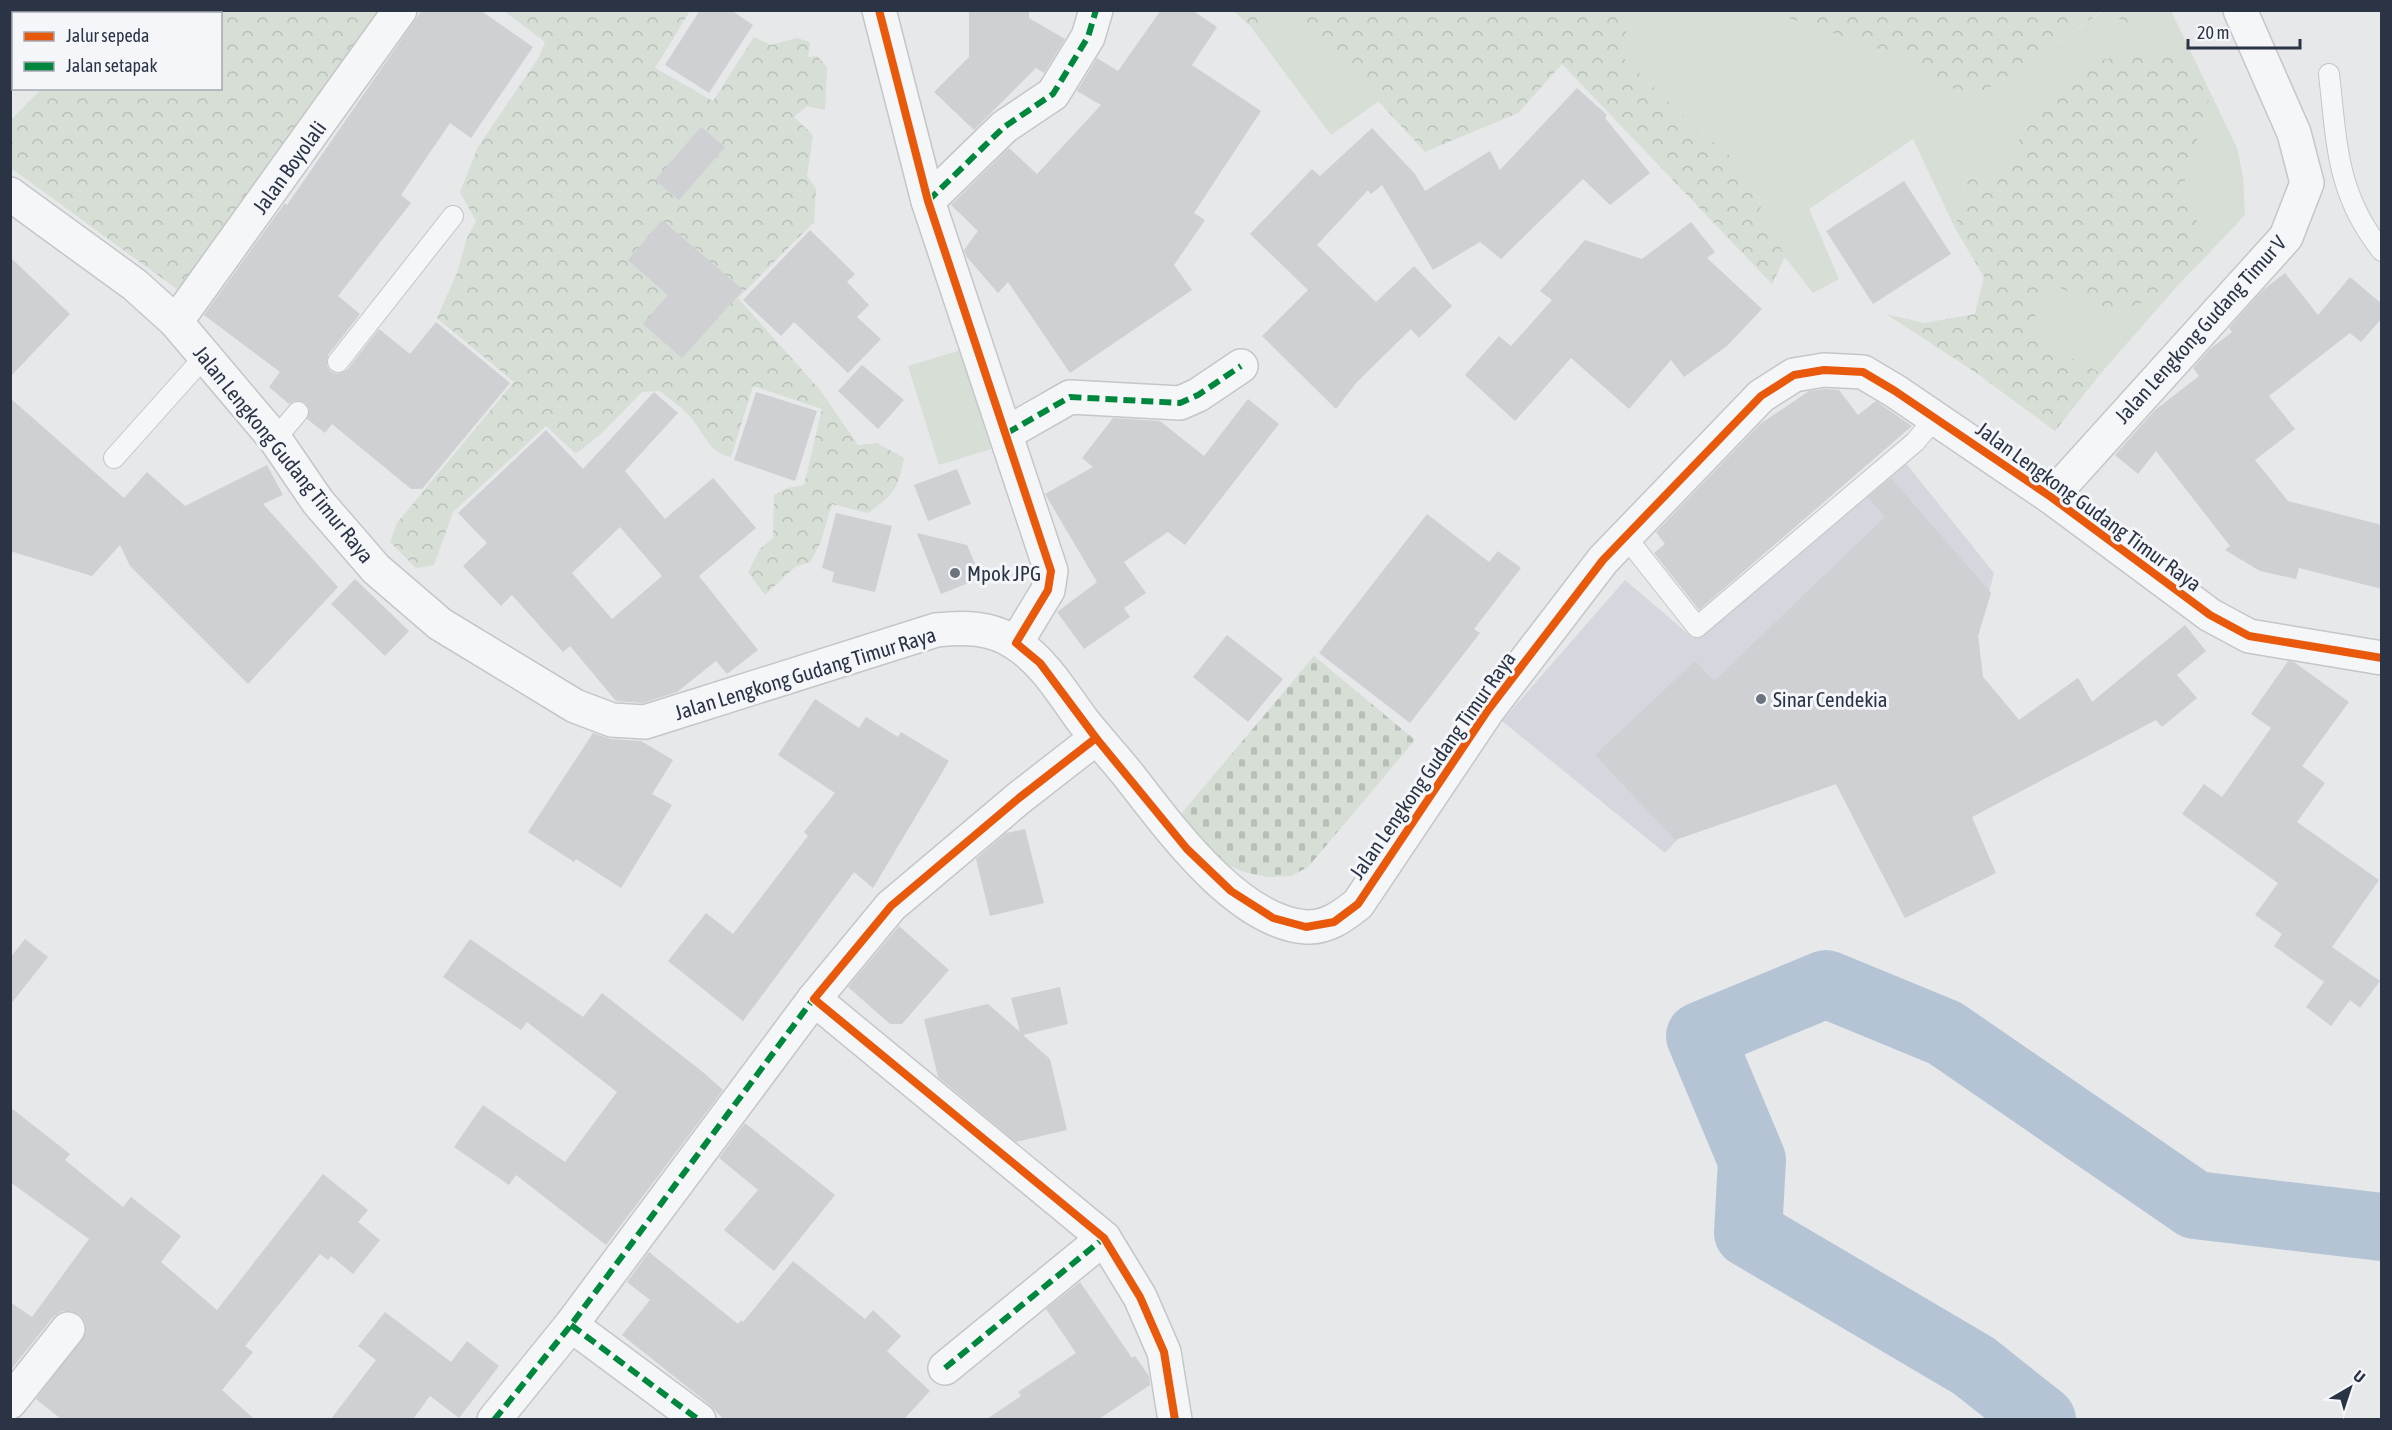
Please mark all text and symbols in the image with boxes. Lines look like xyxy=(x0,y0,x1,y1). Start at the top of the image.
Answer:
legend xyxy=(12,12,222,90)
scale bar xyxy=(2188,12,2300,50)
text: 20 m xyxy=(2197,22,2229,43)
text: Jalur sepeda xyxy=(66,25,149,46)
text: Jalan setapak xyxy=(66,55,157,76)
street label: Jalan Boyolali xyxy=(247,116,331,218)
street label: Jalan Lengkong Gudang Timur V xyxy=(2109,230,2291,428)
street label: Jalan Lengkong Gudang Timur Raya xyxy=(189,341,379,567)
street label: Jalan Lengkong Gudang Timur Raya xyxy=(1972,416,2206,596)
place label: Mpok JPG xyxy=(967,561,1041,585)
marker: Mpok JPG xyxy=(948,566,962,580)
street label: Jalan Lengkong Gudang Timur Raya xyxy=(671,622,939,724)
street label: Jalan Lengkong Gudang Timur Raya xyxy=(1344,647,1520,883)
place label: Sinar Cendekia xyxy=(1773,687,1888,711)
marker: Sinar Cendekia xyxy=(1754,692,1768,706)
north arrow xyxy=(2320,1358,2380,1418)
text: U xyxy=(2350,1366,2369,1386)

